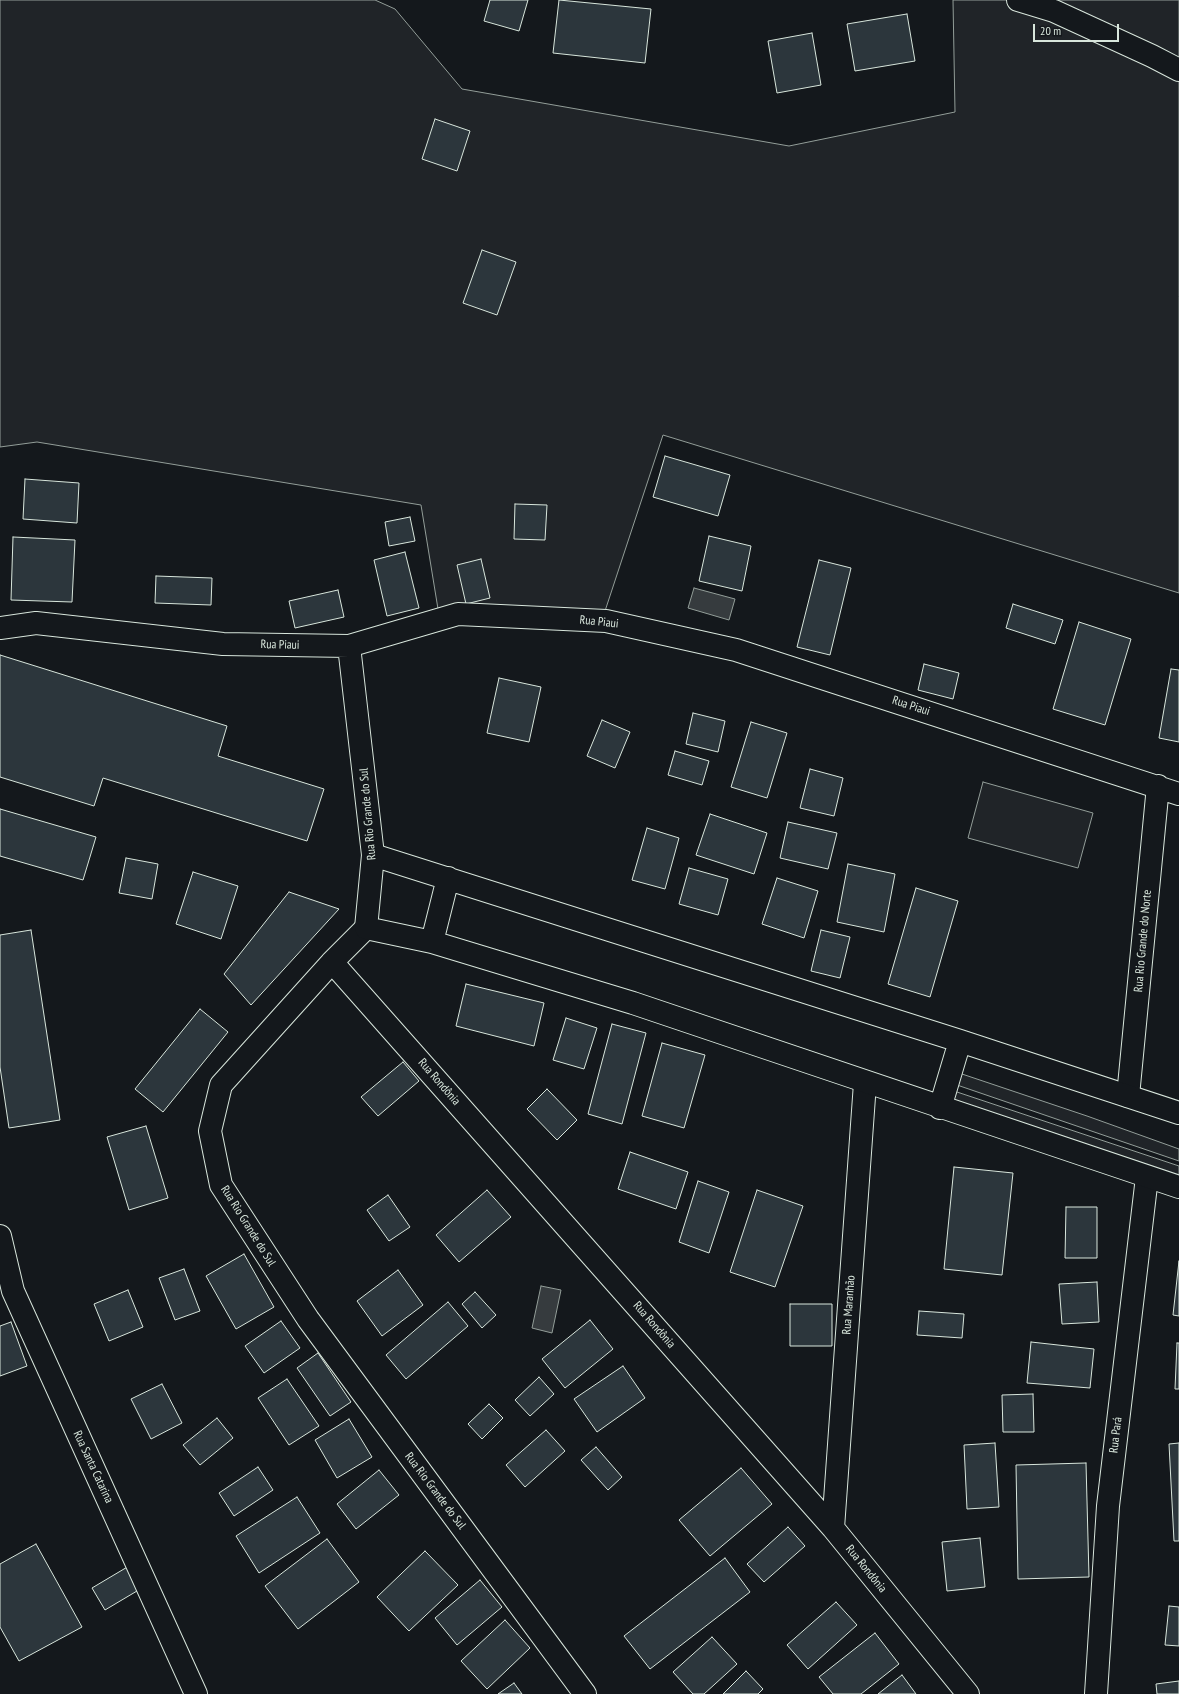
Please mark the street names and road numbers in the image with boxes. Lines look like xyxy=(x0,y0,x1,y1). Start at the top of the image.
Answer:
street label: Rua Piaui xyxy=(579,613,619,631)
street label: Rua Piaui xyxy=(260,637,300,653)
street label: Rua Piaui xyxy=(890,693,932,719)
street label: Rua Rio Grande do Sul xyxy=(357,767,379,861)
street label: Rua Rio Grande do Norte xyxy=(1131,889,1155,993)
street label: Rua Rondônia xyxy=(415,1056,463,1108)
street label: Rua Rio Grande do Sul xyxy=(217,1183,279,1269)
street label: Rua Maranhão xyxy=(840,1275,858,1335)
street label: Rua Rondônia xyxy=(630,1299,678,1351)
street label: Rua Pará xyxy=(1107,1416,1125,1454)
street label: Rua Santa Catarina xyxy=(70,1428,116,1506)
street label: Rua Rio Grande do Sul xyxy=(401,1450,469,1532)
street label: Rua Rondônia xyxy=(842,1542,890,1596)

